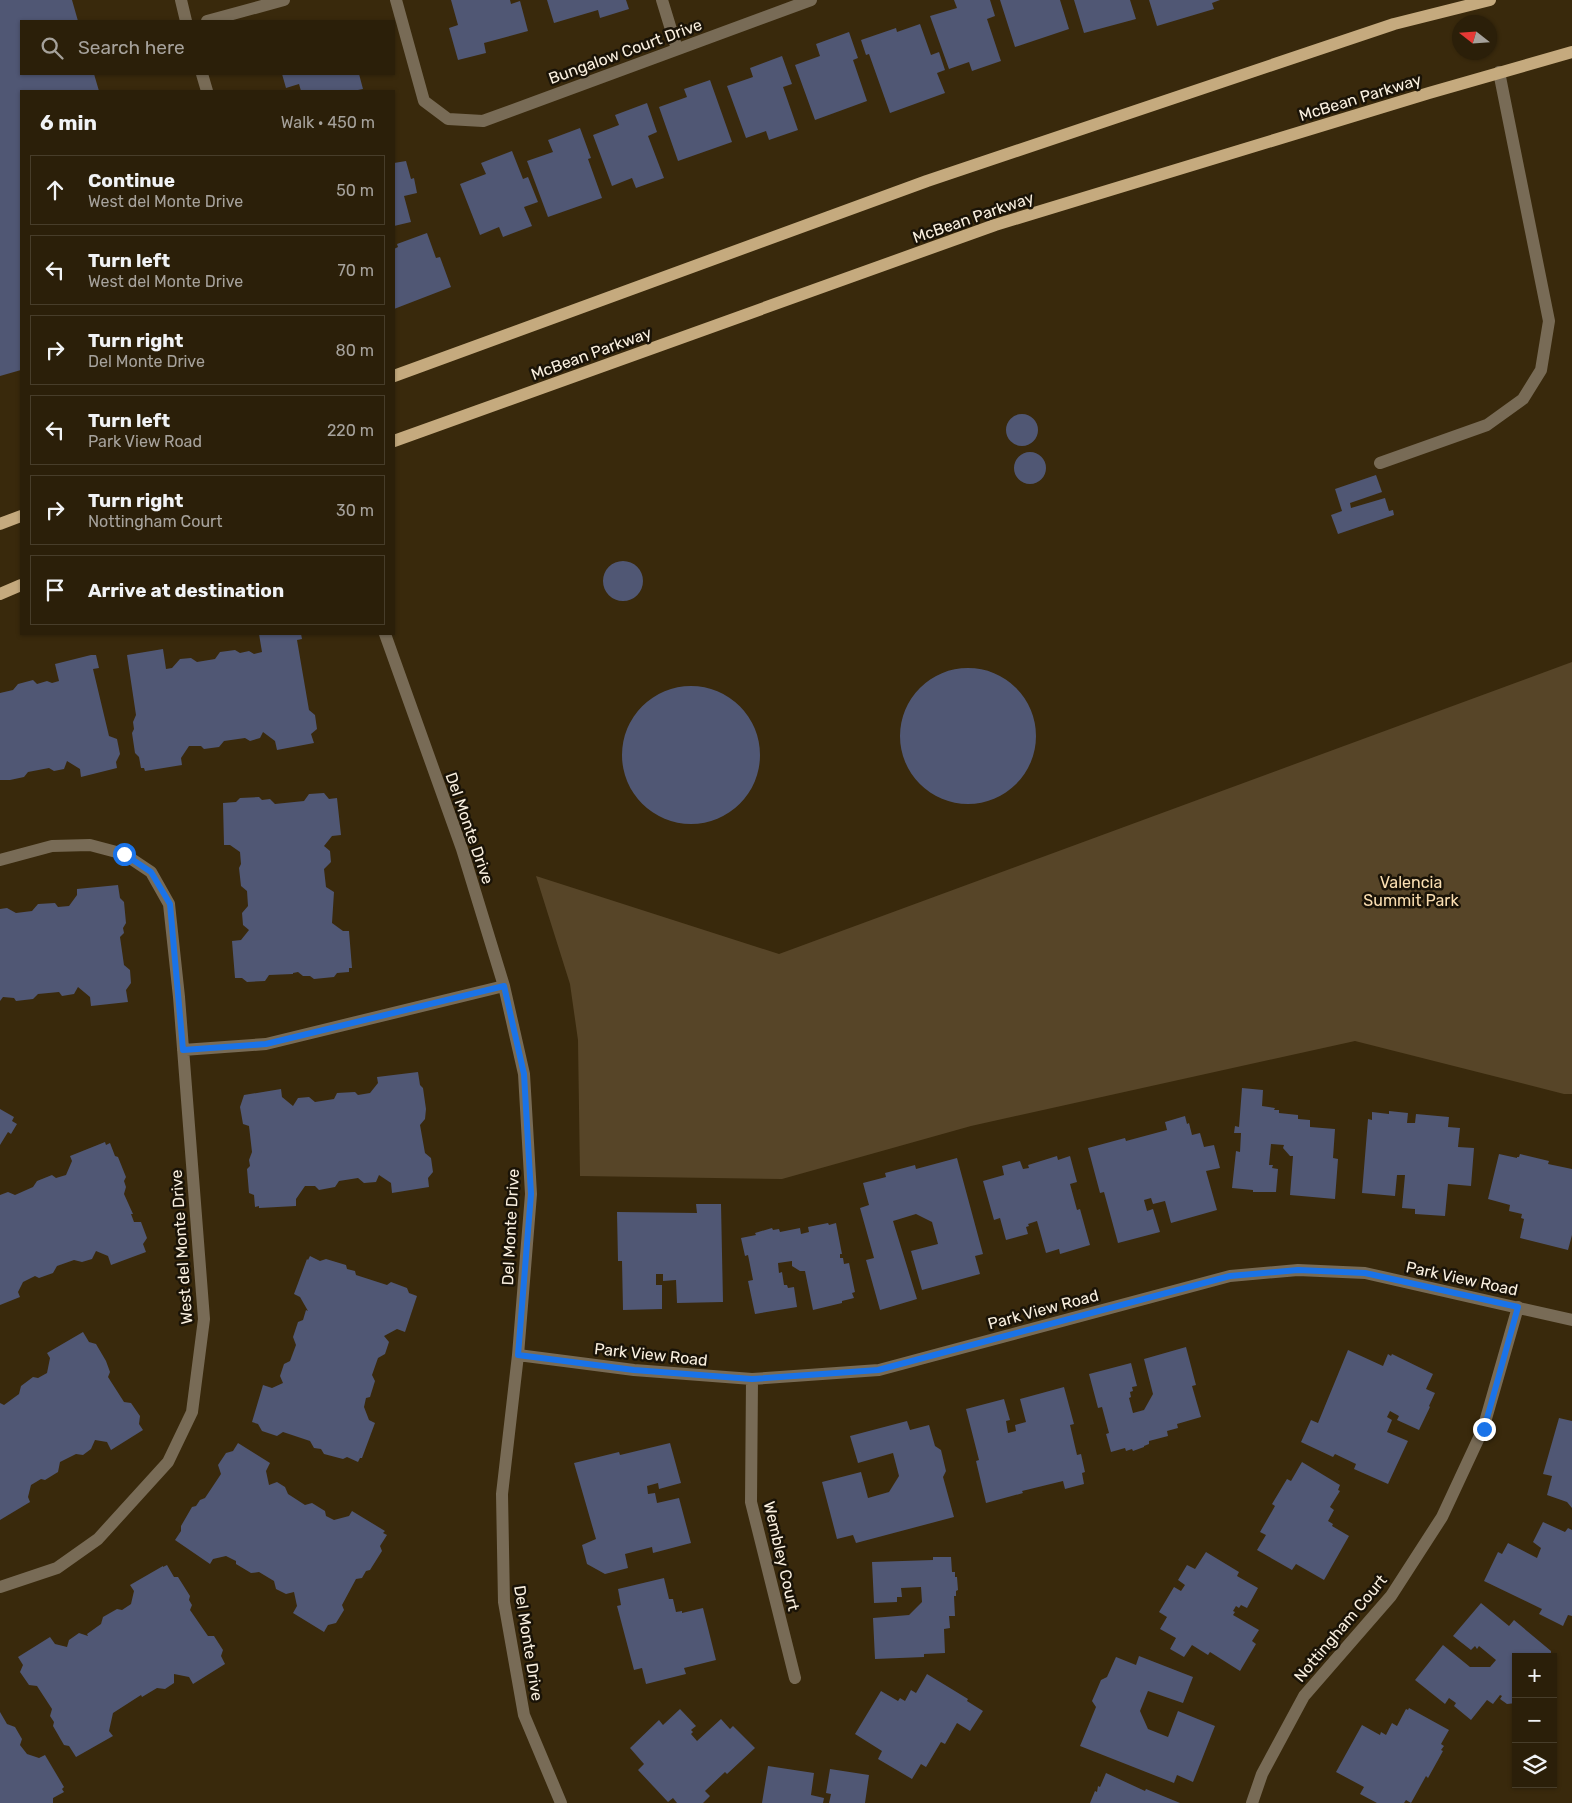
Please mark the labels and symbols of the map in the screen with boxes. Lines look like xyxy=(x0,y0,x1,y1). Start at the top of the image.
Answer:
street label: Bungalow Court Drive xyxy=(546,15,705,88)
north arrow xyxy=(1452,15,1497,60)
street label: McBean Parkway xyxy=(1297,70,1424,125)
street label: McBean Parkway xyxy=(910,188,1036,247)
street label: McBean Parkway xyxy=(528,323,654,384)
street label: Del Monte Drive xyxy=(442,770,498,887)
route start xyxy=(113,843,136,866)
park label: Valencia Summit Park xyxy=(1363,873,1459,910)
street label: Del Monte Drive xyxy=(498,1168,523,1286)
street label: West del Monte Drive xyxy=(167,1169,196,1325)
street label: Park View Road xyxy=(1404,1257,1520,1300)
street label: Park View Road xyxy=(986,1286,1101,1333)
street label: Park View Road xyxy=(593,1339,709,1370)
route end xyxy=(1473,1418,1496,1441)
street label: Wembley Court xyxy=(760,1499,803,1613)
street label: Nottingham Court xyxy=(1290,1571,1391,1686)
street label: Del Monte Drive xyxy=(510,1584,547,1702)

